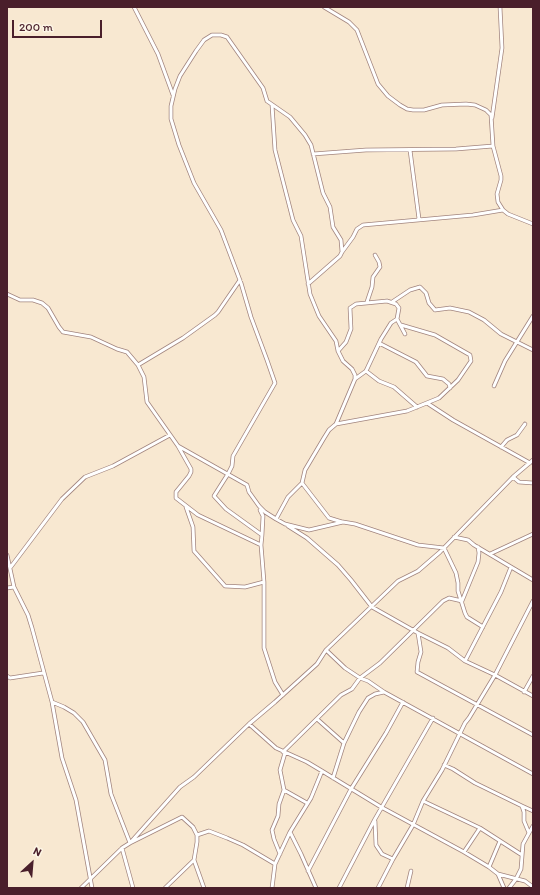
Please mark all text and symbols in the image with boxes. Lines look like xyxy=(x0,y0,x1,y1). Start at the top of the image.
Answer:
scale bar xyxy=(14,12,104,38)
text: 200 m xyxy=(19,20,53,34)
north arrow xyxy=(12,843,52,883)
text: N xyxy=(31,844,44,859)

